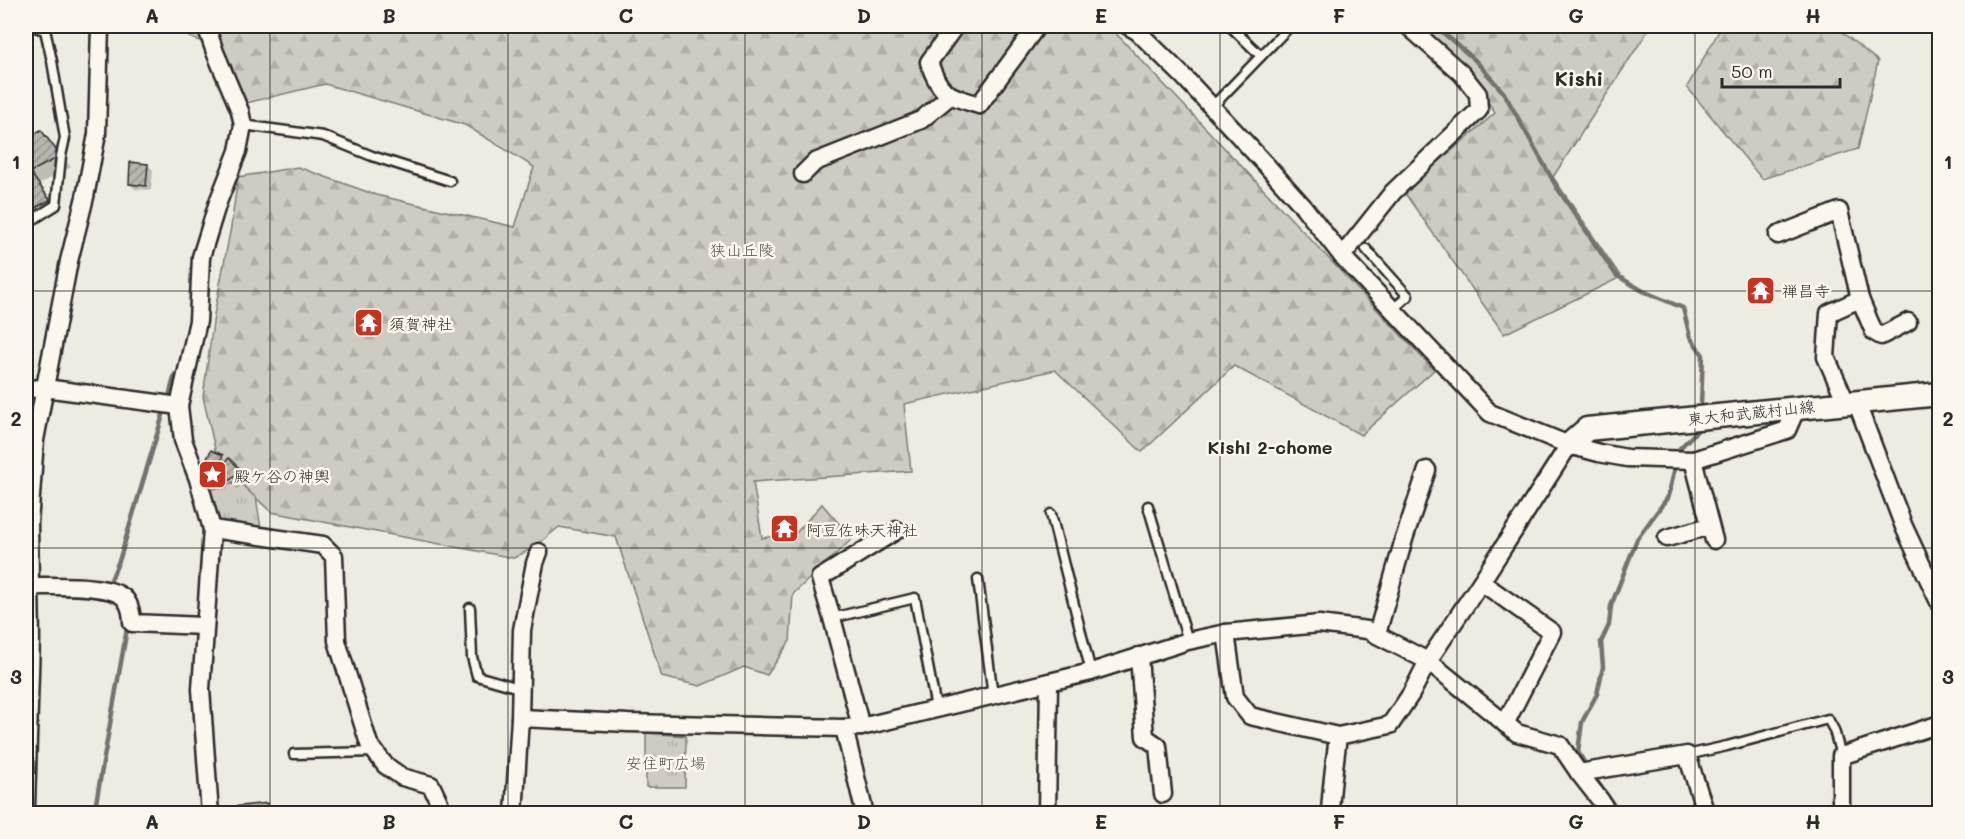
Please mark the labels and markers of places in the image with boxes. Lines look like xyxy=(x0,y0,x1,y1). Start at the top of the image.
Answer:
temple icon: 禅昌寺 xyxy=(1745,274,1777,306)
place label: 禅昌寺 xyxy=(1782,280,1830,301)
temple icon: 須賀神社 xyxy=(352,307,384,339)
place label: 須賀神社 xyxy=(389,313,453,334)
place icon: 殿ケ谷の神輿 xyxy=(197,459,229,491)
place label: 殿ケ谷の神輿 xyxy=(234,465,330,486)
temple icon: 阿豆佐味天神社 xyxy=(769,513,801,545)
place label: 阿豆佐味天神社 xyxy=(806,519,918,540)

